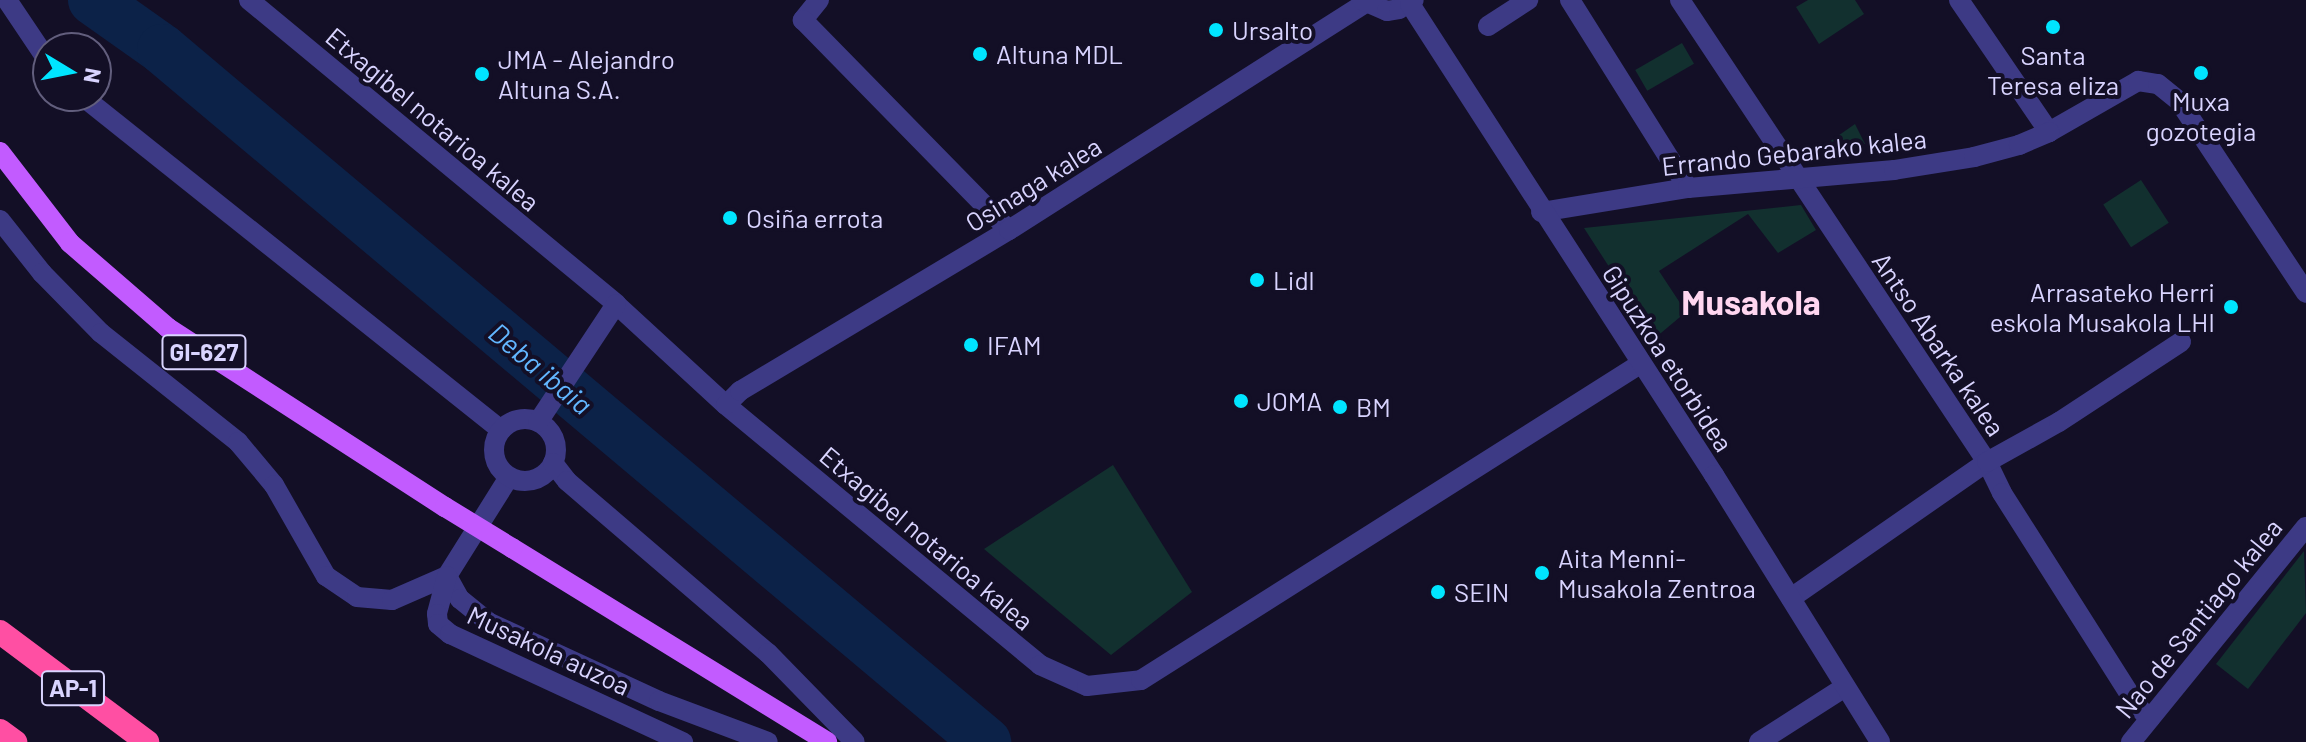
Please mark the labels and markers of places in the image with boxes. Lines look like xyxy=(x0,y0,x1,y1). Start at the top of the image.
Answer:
place label: Ursalto xyxy=(1232,14,1313,46)
marker: Santa Teresa eliza xyxy=(2044,18,2062,36)
marker: Ursalto xyxy=(1207,21,1225,39)
place label: Altuna MDL xyxy=(996,38,1123,70)
place label: Santa Teresa eliza xyxy=(1987,39,2119,100)
place label: JMA - Alejandro Altuna S.A. xyxy=(498,43,675,104)
marker: Altuna MDL xyxy=(971,45,989,63)
marker: Muxa gozotegia xyxy=(2192,64,2210,82)
marker: JMA - Alejandro Altuna S.A. xyxy=(473,65,491,83)
place label: Muxa gozotegia xyxy=(2146,85,2256,146)
place label: Osiña errota xyxy=(746,202,883,234)
marker: Osiña errota xyxy=(721,209,739,227)
place label: Lidl xyxy=(1273,264,1315,296)
marker: Lidl xyxy=(1248,271,1266,289)
place label: Arrasateko Herri eskola Musakola LHI xyxy=(1990,276,2215,338)
marker: Arrasateko Herri eskola Musakola LHI xyxy=(2222,298,2240,316)
place label: IFAM xyxy=(987,329,1042,361)
marker: IFAM xyxy=(962,336,980,354)
place label: JOMA xyxy=(1257,385,1322,417)
place label: BM xyxy=(1356,391,1391,423)
marker: JOMA xyxy=(1232,392,1250,410)
marker: BM xyxy=(1331,398,1349,416)
place label: Aita Menni- Musakola Zentroa xyxy=(1558,542,1756,604)
marker: Aita Menni- Musakola Zentroa xyxy=(1533,564,1551,582)
place label: SEIN xyxy=(1454,576,1509,608)
marker: SEIN xyxy=(1429,583,1447,601)

